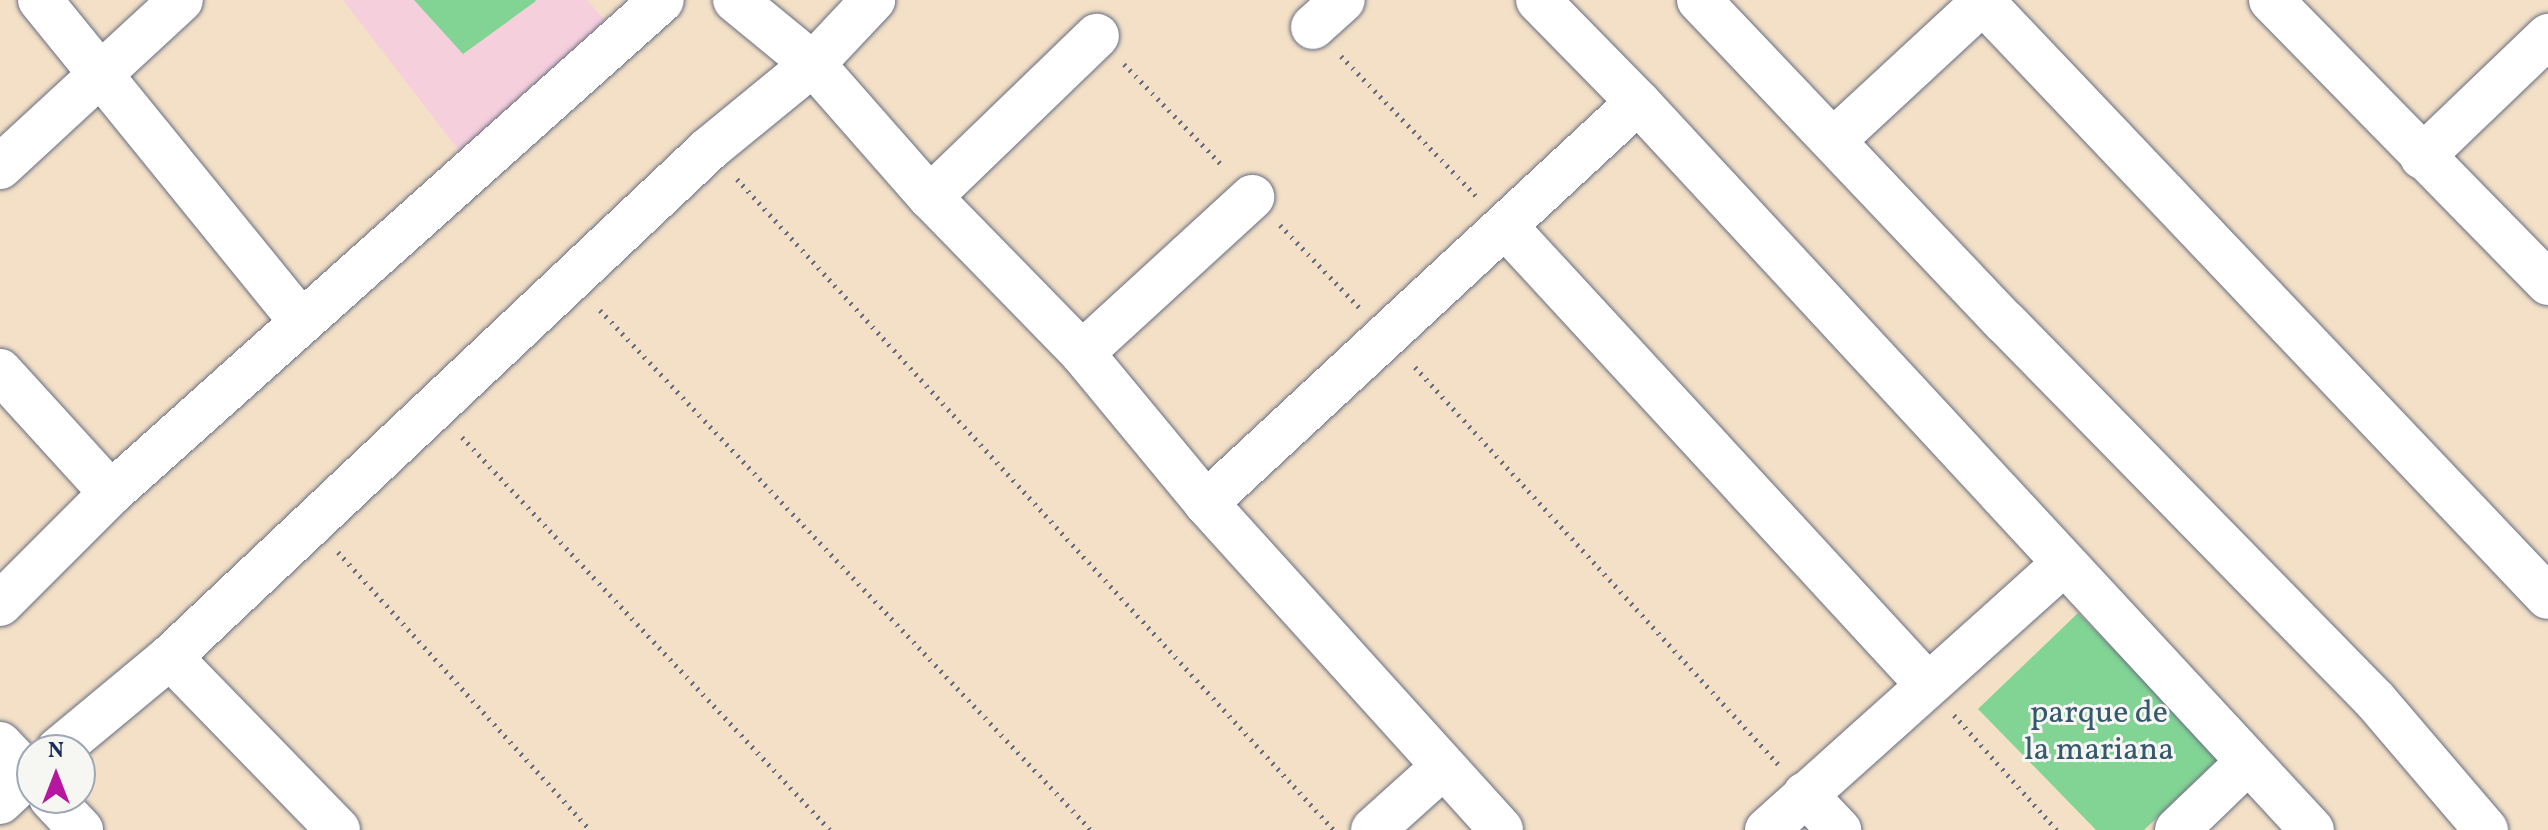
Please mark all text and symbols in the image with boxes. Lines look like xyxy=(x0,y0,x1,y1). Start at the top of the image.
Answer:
park label: parque de la mariana xyxy=(2024,696,2174,771)
north arrow xyxy=(16,734,96,814)
text: N xyxy=(48,736,64,767)

